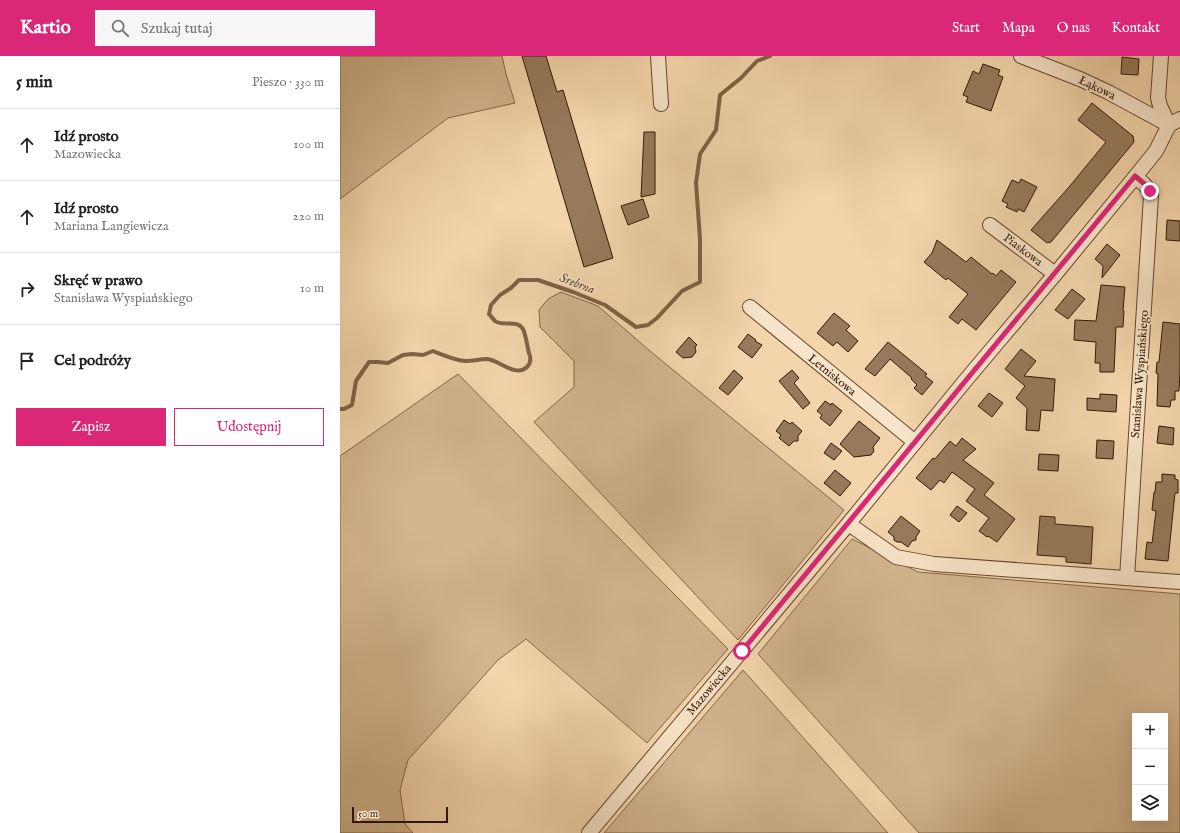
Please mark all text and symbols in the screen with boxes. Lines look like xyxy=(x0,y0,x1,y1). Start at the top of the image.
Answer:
search box xyxy=(95,10,375,46)
text: Kartio xyxy=(20,16,71,40)
icon: search xyxy=(109,17,131,39)
text: Szukaj tutaj xyxy=(141,19,213,38)
text: Start xyxy=(952,19,980,37)
text: Mapa xyxy=(1002,19,1035,37)
text: O nas xyxy=(1057,19,1090,37)
text: Kontakt xyxy=(1112,19,1160,37)
text: 5 min xyxy=(16,72,53,93)
street label: Łąkowa xyxy=(1076,73,1119,104)
text: Pieszo · 330 m xyxy=(252,74,324,91)
text: Idź prosto xyxy=(54,127,119,146)
icon: ahead xyxy=(16,134,38,156)
text: 100 m xyxy=(294,136,324,153)
text: Mazowiecka xyxy=(54,146,121,163)
route end xyxy=(1141,182,1159,200)
text: Idź prosto xyxy=(54,199,119,218)
icon: ahead xyxy=(16,206,38,228)
text: 220 m xyxy=(293,208,324,225)
text: Mariana Langiewicza xyxy=(54,218,169,235)
street label: Piaskowa xyxy=(1000,230,1046,270)
water label: Srebrna xyxy=(557,269,597,299)
text: Skręć w prawo xyxy=(54,271,143,290)
icon: right xyxy=(16,278,38,300)
text: 10 m xyxy=(300,280,324,297)
text: Stanisława Wyspiańskiego xyxy=(54,290,193,307)
street label: Stanisława Wyspiańskiego xyxy=(1128,309,1153,439)
icon: arrive xyxy=(16,350,38,372)
text: Cel podróży xyxy=(54,351,131,370)
street label: Letniskowa xyxy=(805,351,860,400)
button: Zapisz xyxy=(16,408,166,446)
button: Udostępnij xyxy=(174,408,324,446)
route start xyxy=(733,642,751,660)
street label: Mazowiecka xyxy=(683,661,735,718)
map controls xyxy=(1132,713,1168,821)
button: + xyxy=(1132,713,1168,749)
button: − xyxy=(1132,749,1168,785)
button: layers xyxy=(1132,785,1168,821)
scale bar xyxy=(352,805,448,824)
text: 50 m xyxy=(358,807,378,821)

